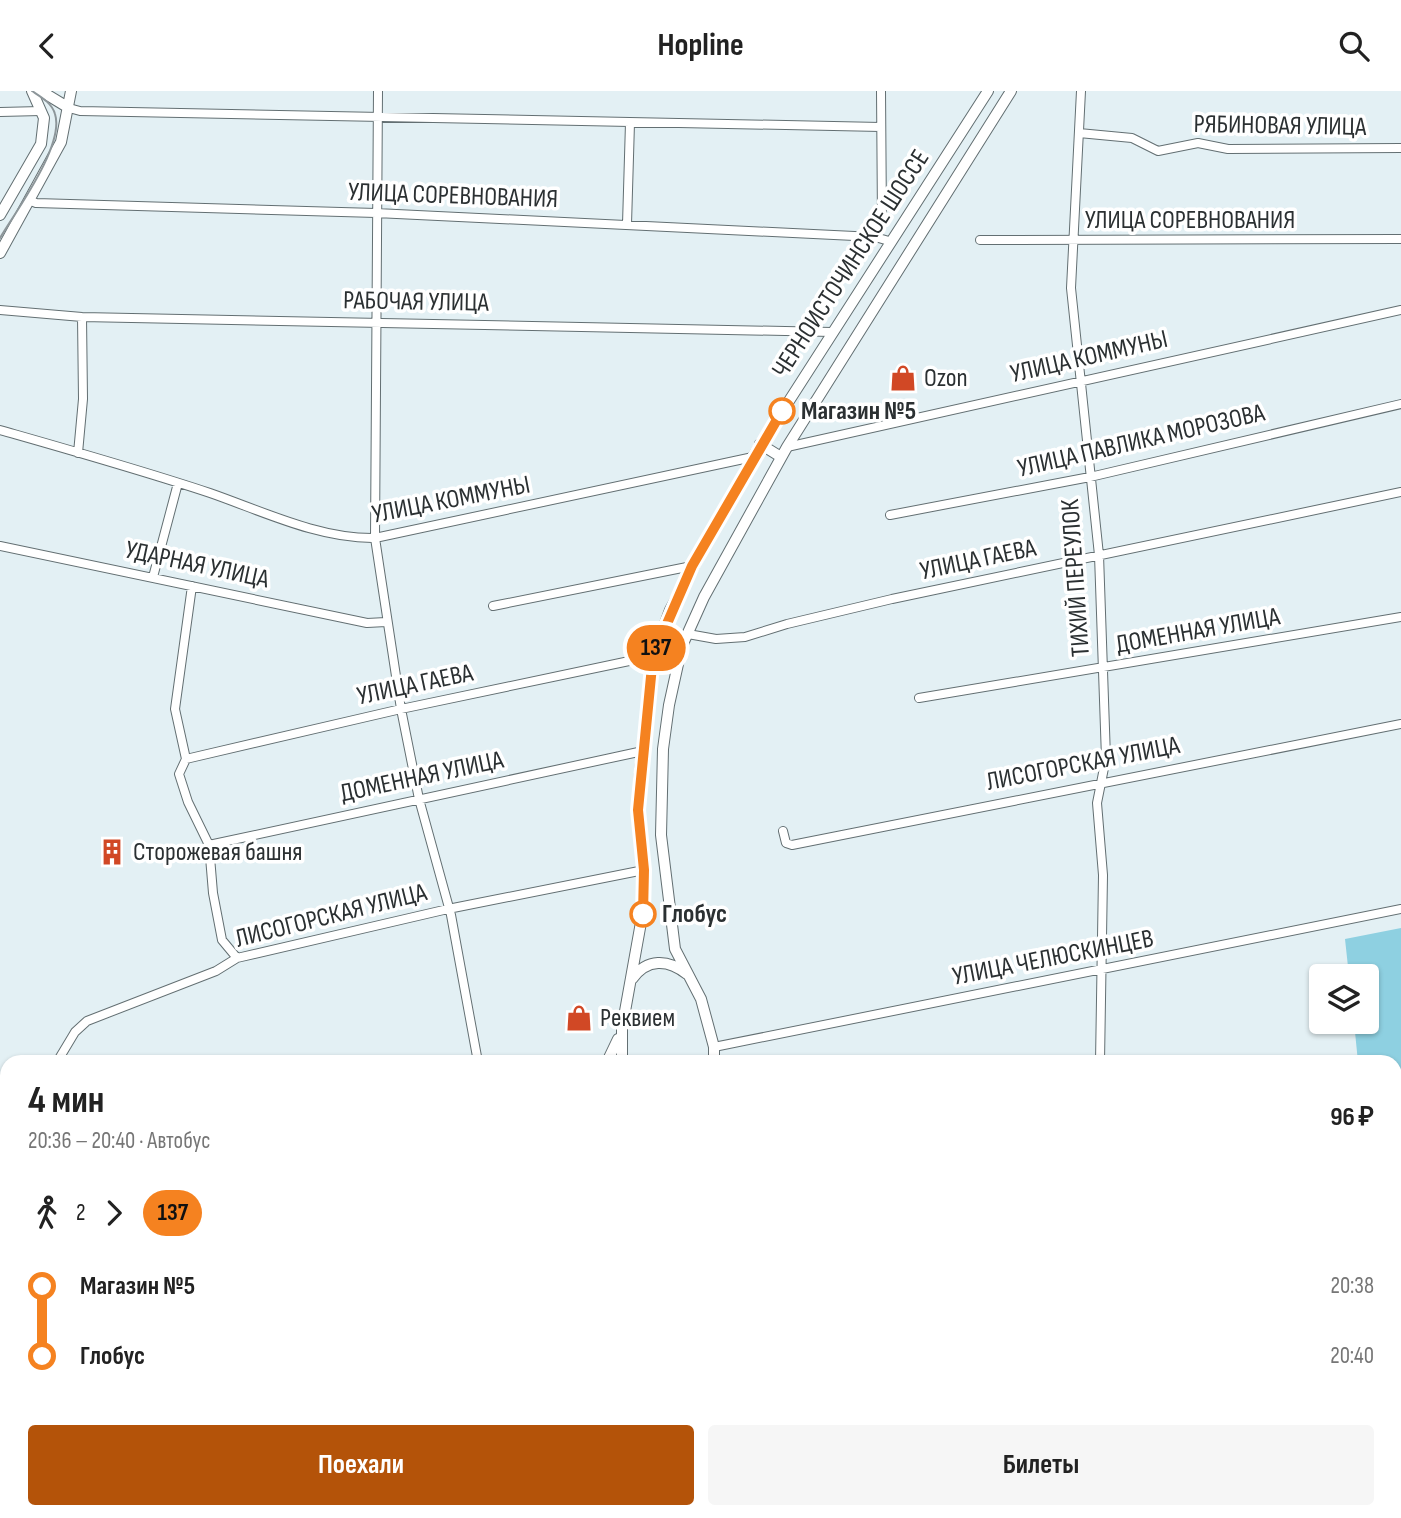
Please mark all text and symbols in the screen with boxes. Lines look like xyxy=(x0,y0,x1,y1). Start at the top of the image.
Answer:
text: Hopline xyxy=(657,26,744,65)
icon: back xyxy=(28,27,66,65)
icon: search xyxy=(1335,27,1373,65)
street label: РЯБИНОВАЯ УЛИЦА xyxy=(1193,109,1367,143)
street label: ЧЕРНОИСТОЧИНСКОЕ ШОССЕ xyxy=(766,144,936,384)
street label: УЛИЦА СОРЕВНОВАНИЯ xyxy=(347,177,559,215)
street label: УЛИЦА СОРЕВНОВАНИЯ xyxy=(1085,205,1295,236)
street label: РАБОЧАЯ УЛИЦА xyxy=(343,285,490,319)
street label: УЛИЦА КОММУНЫ xyxy=(1007,324,1171,390)
shop icon: Ozon xyxy=(888,363,918,393)
place label: Ozon xyxy=(924,363,968,394)
place label: Магазин №5 xyxy=(801,396,916,427)
street label: УЛИЦА ПАВЛИКА МОРОЗОВА xyxy=(1014,397,1268,485)
marker: Магазин №5 xyxy=(769,398,795,424)
street label: УЛИЦА КОММУНЫ xyxy=(369,469,533,531)
street label: ТИХИЙ ПЕРЕУЛОК xyxy=(1055,498,1097,658)
street label: УЛИЦА ГАЕВА xyxy=(917,532,1040,587)
street label: УДАРНАЯ УЛИЦА xyxy=(122,535,273,596)
street label: ДОМЕННАЯ УЛИЦА xyxy=(1114,601,1283,661)
line badge: 137 xyxy=(616,625,696,671)
text: 137 xyxy=(641,633,671,662)
street label: УЛИЦА ГАЕВА xyxy=(354,657,477,712)
street label: ЛИСОГОРСКАЯ УЛИЦА xyxy=(984,730,1183,798)
street label: ДОМЕННАЯ УЛИЦА xyxy=(338,744,507,809)
building icon: Сторожевая башня xyxy=(97,837,127,867)
place label: Сторожевая башня xyxy=(133,837,303,868)
street label: ЛИСОГОРСКАЯ УЛИЦА xyxy=(232,877,431,955)
place label: Глобус xyxy=(662,899,727,930)
marker: Глобус xyxy=(630,901,656,927)
street label: УЛИЦА ЧЕЛЮСКИНЦЕВ xyxy=(950,923,1156,993)
map controls xyxy=(1309,964,1379,1034)
button: layers xyxy=(1309,964,1379,1034)
shop icon: Реквием xyxy=(564,1003,594,1033)
place label: Реквием xyxy=(600,1003,675,1034)
text: 4 мин xyxy=(28,1078,104,1123)
text: 96 ₽ xyxy=(1330,1102,1374,1133)
text: 20:36 – 20:40 · Автобус xyxy=(28,1127,210,1155)
icon: walk xyxy=(28,1194,66,1232)
icon: forward xyxy=(95,1194,133,1232)
text: 137 xyxy=(157,1198,188,1227)
text: 2 xyxy=(76,1199,85,1227)
text: Магазин №5 xyxy=(80,1271,195,1302)
text: 20:38 xyxy=(1330,1272,1374,1300)
text: Глобус xyxy=(80,1341,145,1372)
text: 20:40 xyxy=(1330,1342,1374,1370)
button: Поехали xyxy=(28,1425,694,1505)
button: Билеты xyxy=(708,1425,1374,1505)

